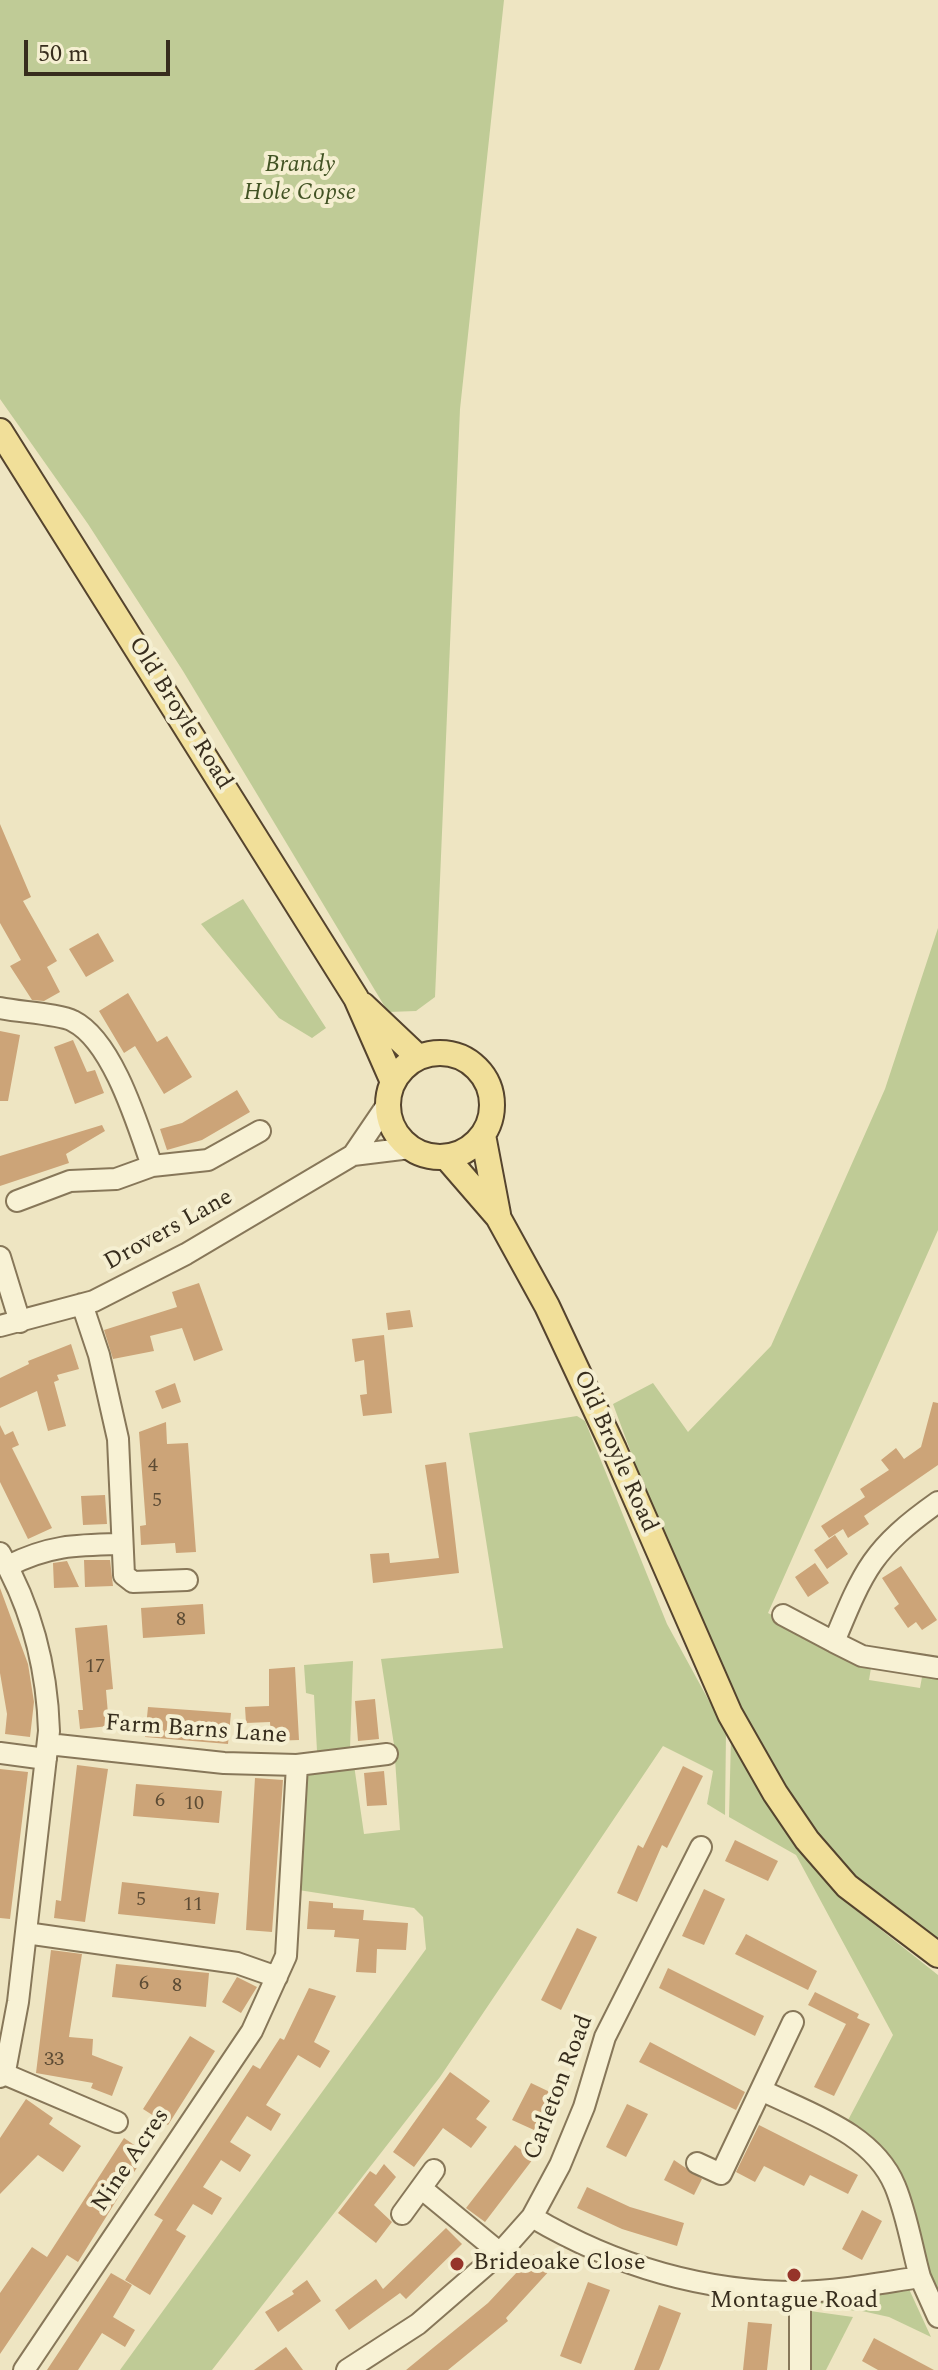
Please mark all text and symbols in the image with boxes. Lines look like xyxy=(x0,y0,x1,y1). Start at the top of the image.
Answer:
scale bar xyxy=(28,24,174,74)
text: 50 m xyxy=(38,36,89,72)
park label: Brandy Hole Copse xyxy=(244,152,356,208)
street label: Old Broyle Road xyxy=(121,632,237,796)
street label: Drovers Lane xyxy=(100,1184,238,1278)
street label: Old Broyle Road xyxy=(565,1366,663,1538)
house number: 4 xyxy=(148,1455,158,1479)
house number: 5 xyxy=(152,1490,162,1514)
house number: 8 xyxy=(176,1609,186,1633)
house number: 17 xyxy=(85,1656,105,1680)
street label: Farm Barns Lane xyxy=(104,1710,288,1752)
house number: 6 xyxy=(155,1790,165,1814)
house number: 10 xyxy=(184,1793,204,1817)
house number: 5 xyxy=(136,1889,146,1913)
house number: 11 xyxy=(183,1894,203,1918)
house number: 6 xyxy=(139,1973,149,1997)
house number: 8 xyxy=(172,1975,182,1999)
street label: Carleton Road xyxy=(519,2011,601,2165)
house number: 33 xyxy=(44,2049,64,2073)
street label: Nine Acres xyxy=(87,2104,177,2218)
place label: Brideoake Close xyxy=(473,2250,646,2278)
marker: Brideoake Close xyxy=(448,2255,466,2273)
marker: Montague Road xyxy=(785,2266,803,2284)
place label: Montague Road xyxy=(710,2288,878,2316)

